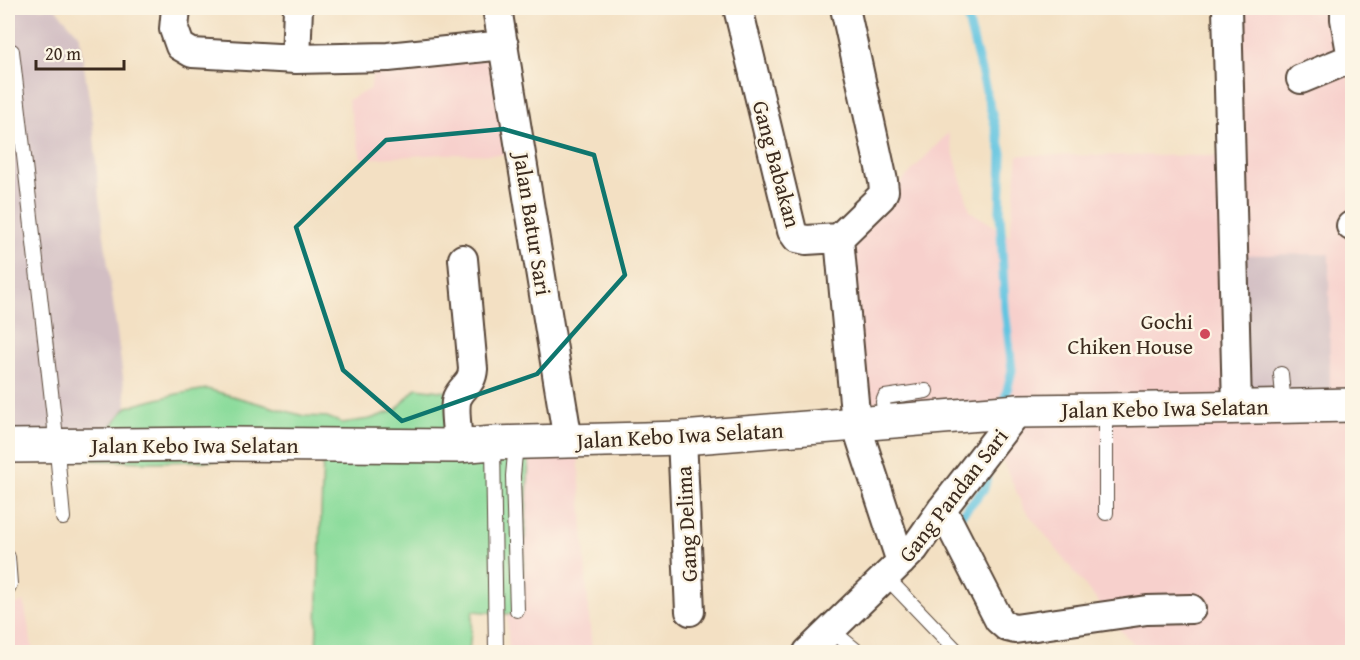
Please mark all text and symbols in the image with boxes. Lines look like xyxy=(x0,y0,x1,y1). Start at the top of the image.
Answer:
scale bar xyxy=(36,33,124,71)
text: 20 m xyxy=(45,40,81,67)
street label: Gang Babakan xyxy=(745,97,809,232)
street label: Jalan Batur Sari xyxy=(505,147,560,298)
place label: Gochi Chiken House xyxy=(1067,305,1193,362)
marker: Gochi Chiken House xyxy=(1198,327,1212,341)
street label: Jalan Kebo Iwa Selatan xyxy=(1058,390,1270,426)
street label: Jalan Kebo Iwa Selatan xyxy=(573,414,785,457)
street label: Gang Pandan Sari xyxy=(891,421,1015,569)
street label: Jalan Kebo Iwa Selatan xyxy=(88,429,299,461)
street label: Gang Delima xyxy=(667,465,705,583)

